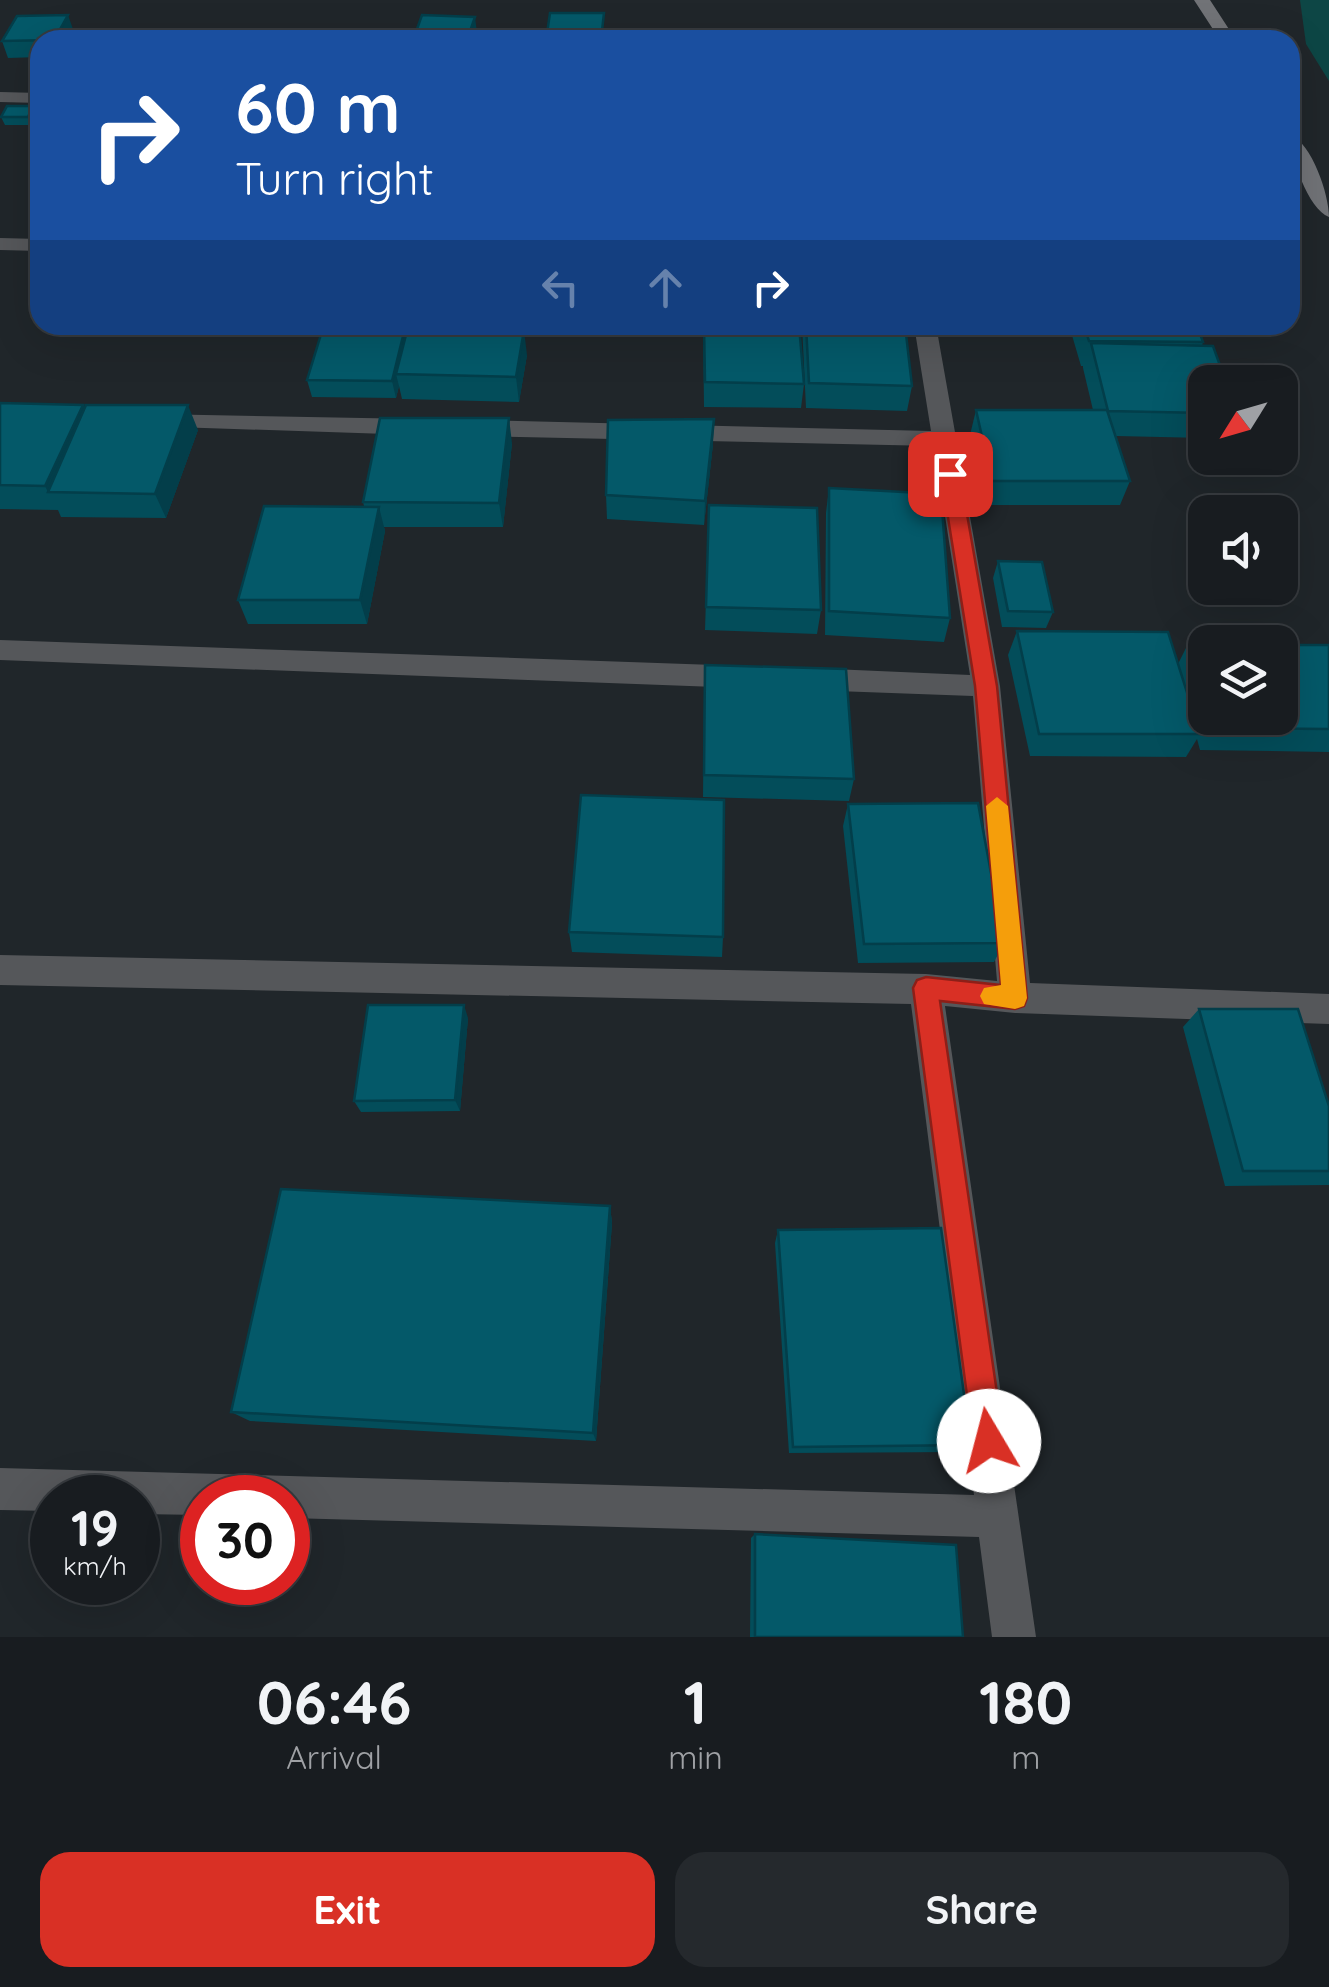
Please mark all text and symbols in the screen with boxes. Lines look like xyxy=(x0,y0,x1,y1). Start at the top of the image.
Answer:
text: 60 m xyxy=(235,63,401,151)
icon: right xyxy=(70,70,200,200)
text: Turn right xyxy=(235,150,434,206)
icon: left xyxy=(533,260,588,315)
icon: ahead xyxy=(638,260,693,315)
icon: right xyxy=(743,260,798,315)
north arrow xyxy=(1188,365,1298,475)
map controls xyxy=(1188,365,1298,735)
pin xyxy=(908,432,993,517)
icon: arrive xyxy=(923,447,978,502)
button: sound xyxy=(1188,495,1298,605)
button: layers xyxy=(1188,625,1298,735)
position arrow xyxy=(937,1389,1041,1493)
speed limit sign: 30 xyxy=(180,1475,310,1605)
text: 19 xyxy=(71,1496,119,1559)
text: km/h xyxy=(63,1550,127,1581)
text: 06:46 xyxy=(257,1664,412,1739)
text: 1 xyxy=(684,1664,707,1739)
text: 180 xyxy=(979,1664,1072,1739)
text: Arrival xyxy=(286,1737,382,1777)
text: min xyxy=(668,1737,723,1777)
text: m xyxy=(1011,1737,1040,1777)
button: Exit xyxy=(40,1852,655,1967)
button: Share xyxy=(675,1852,1289,1967)

